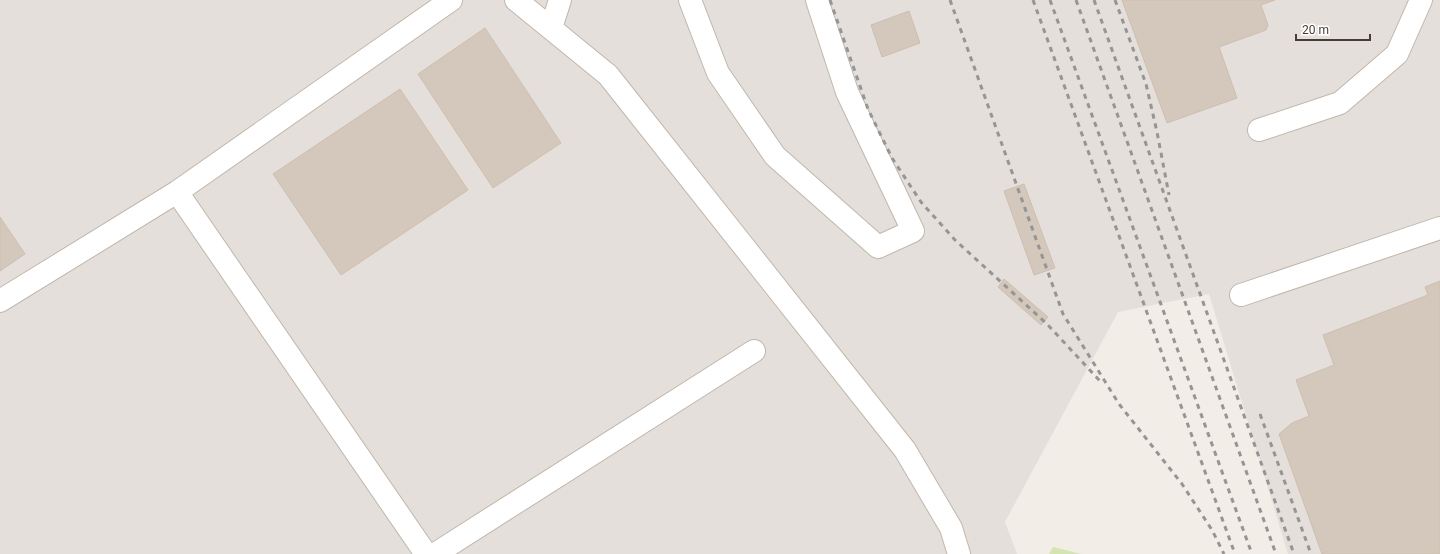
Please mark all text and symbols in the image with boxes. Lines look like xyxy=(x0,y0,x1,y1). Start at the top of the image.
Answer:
scale bar xyxy=(1296,16,1370,42)
text: 20 m xyxy=(1302,23,1329,37)

